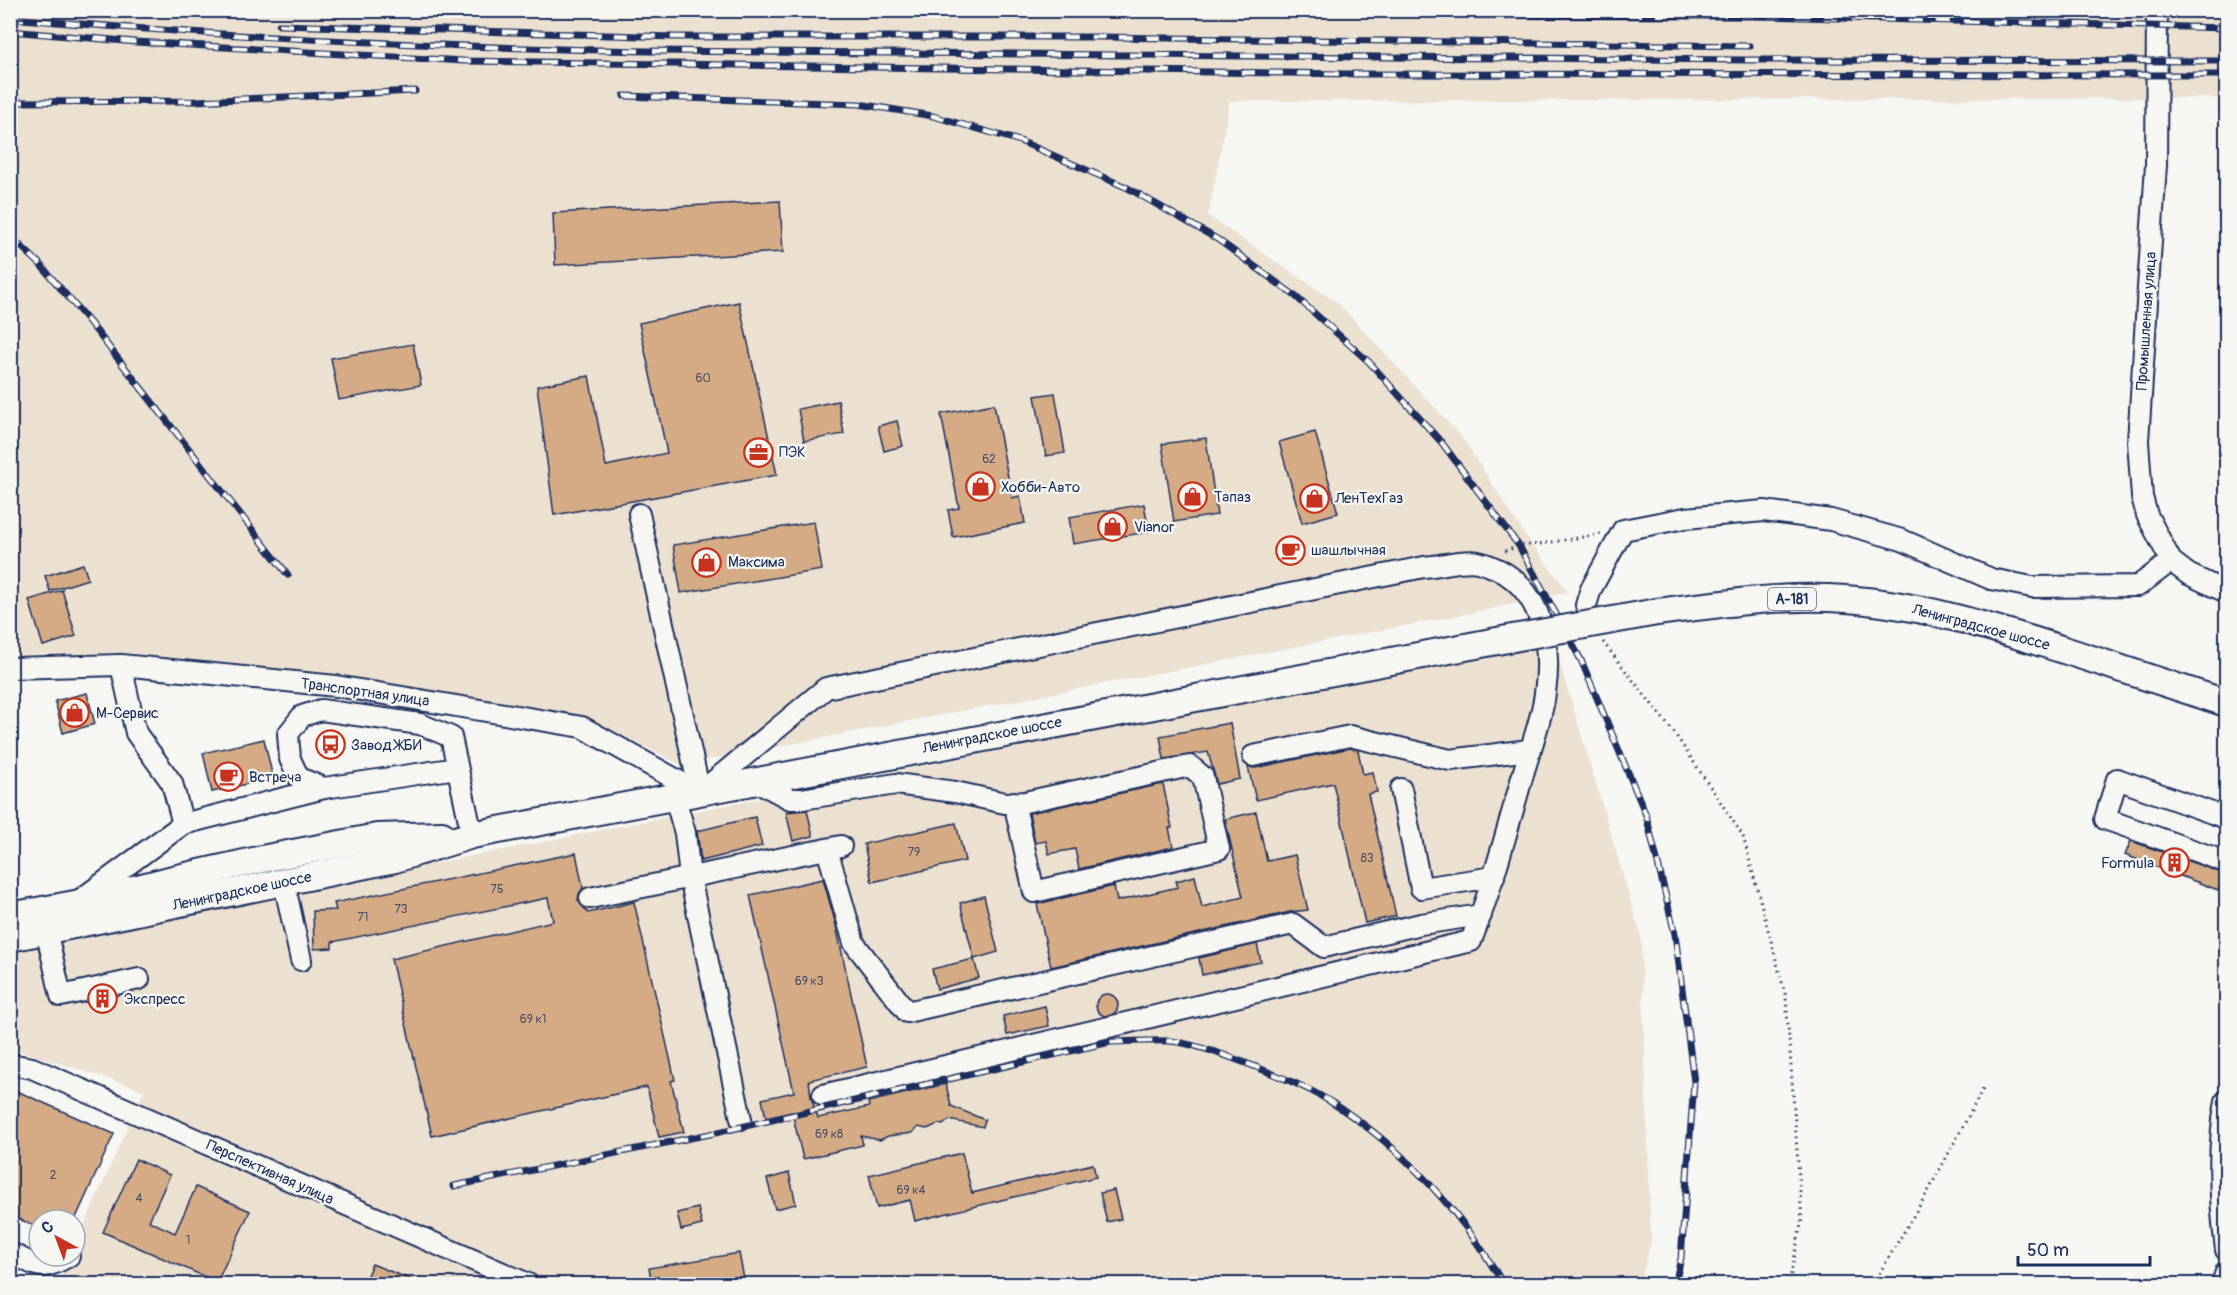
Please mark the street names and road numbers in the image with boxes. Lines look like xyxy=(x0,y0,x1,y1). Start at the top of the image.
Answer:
street label: Промышленная улица xyxy=(2132,251,2161,391)
road number: А-181 xyxy=(1768,588,1816,610)
street label: Ленинградское шоссе xyxy=(1909,600,2052,655)
street label: Транспортная улица xyxy=(299,674,431,711)
street label: Ленинградское шоссе xyxy=(920,713,1064,759)
street label: Ленинградское шоссе xyxy=(170,867,314,916)
street label: Перспективная улица xyxy=(203,1136,337,1209)

